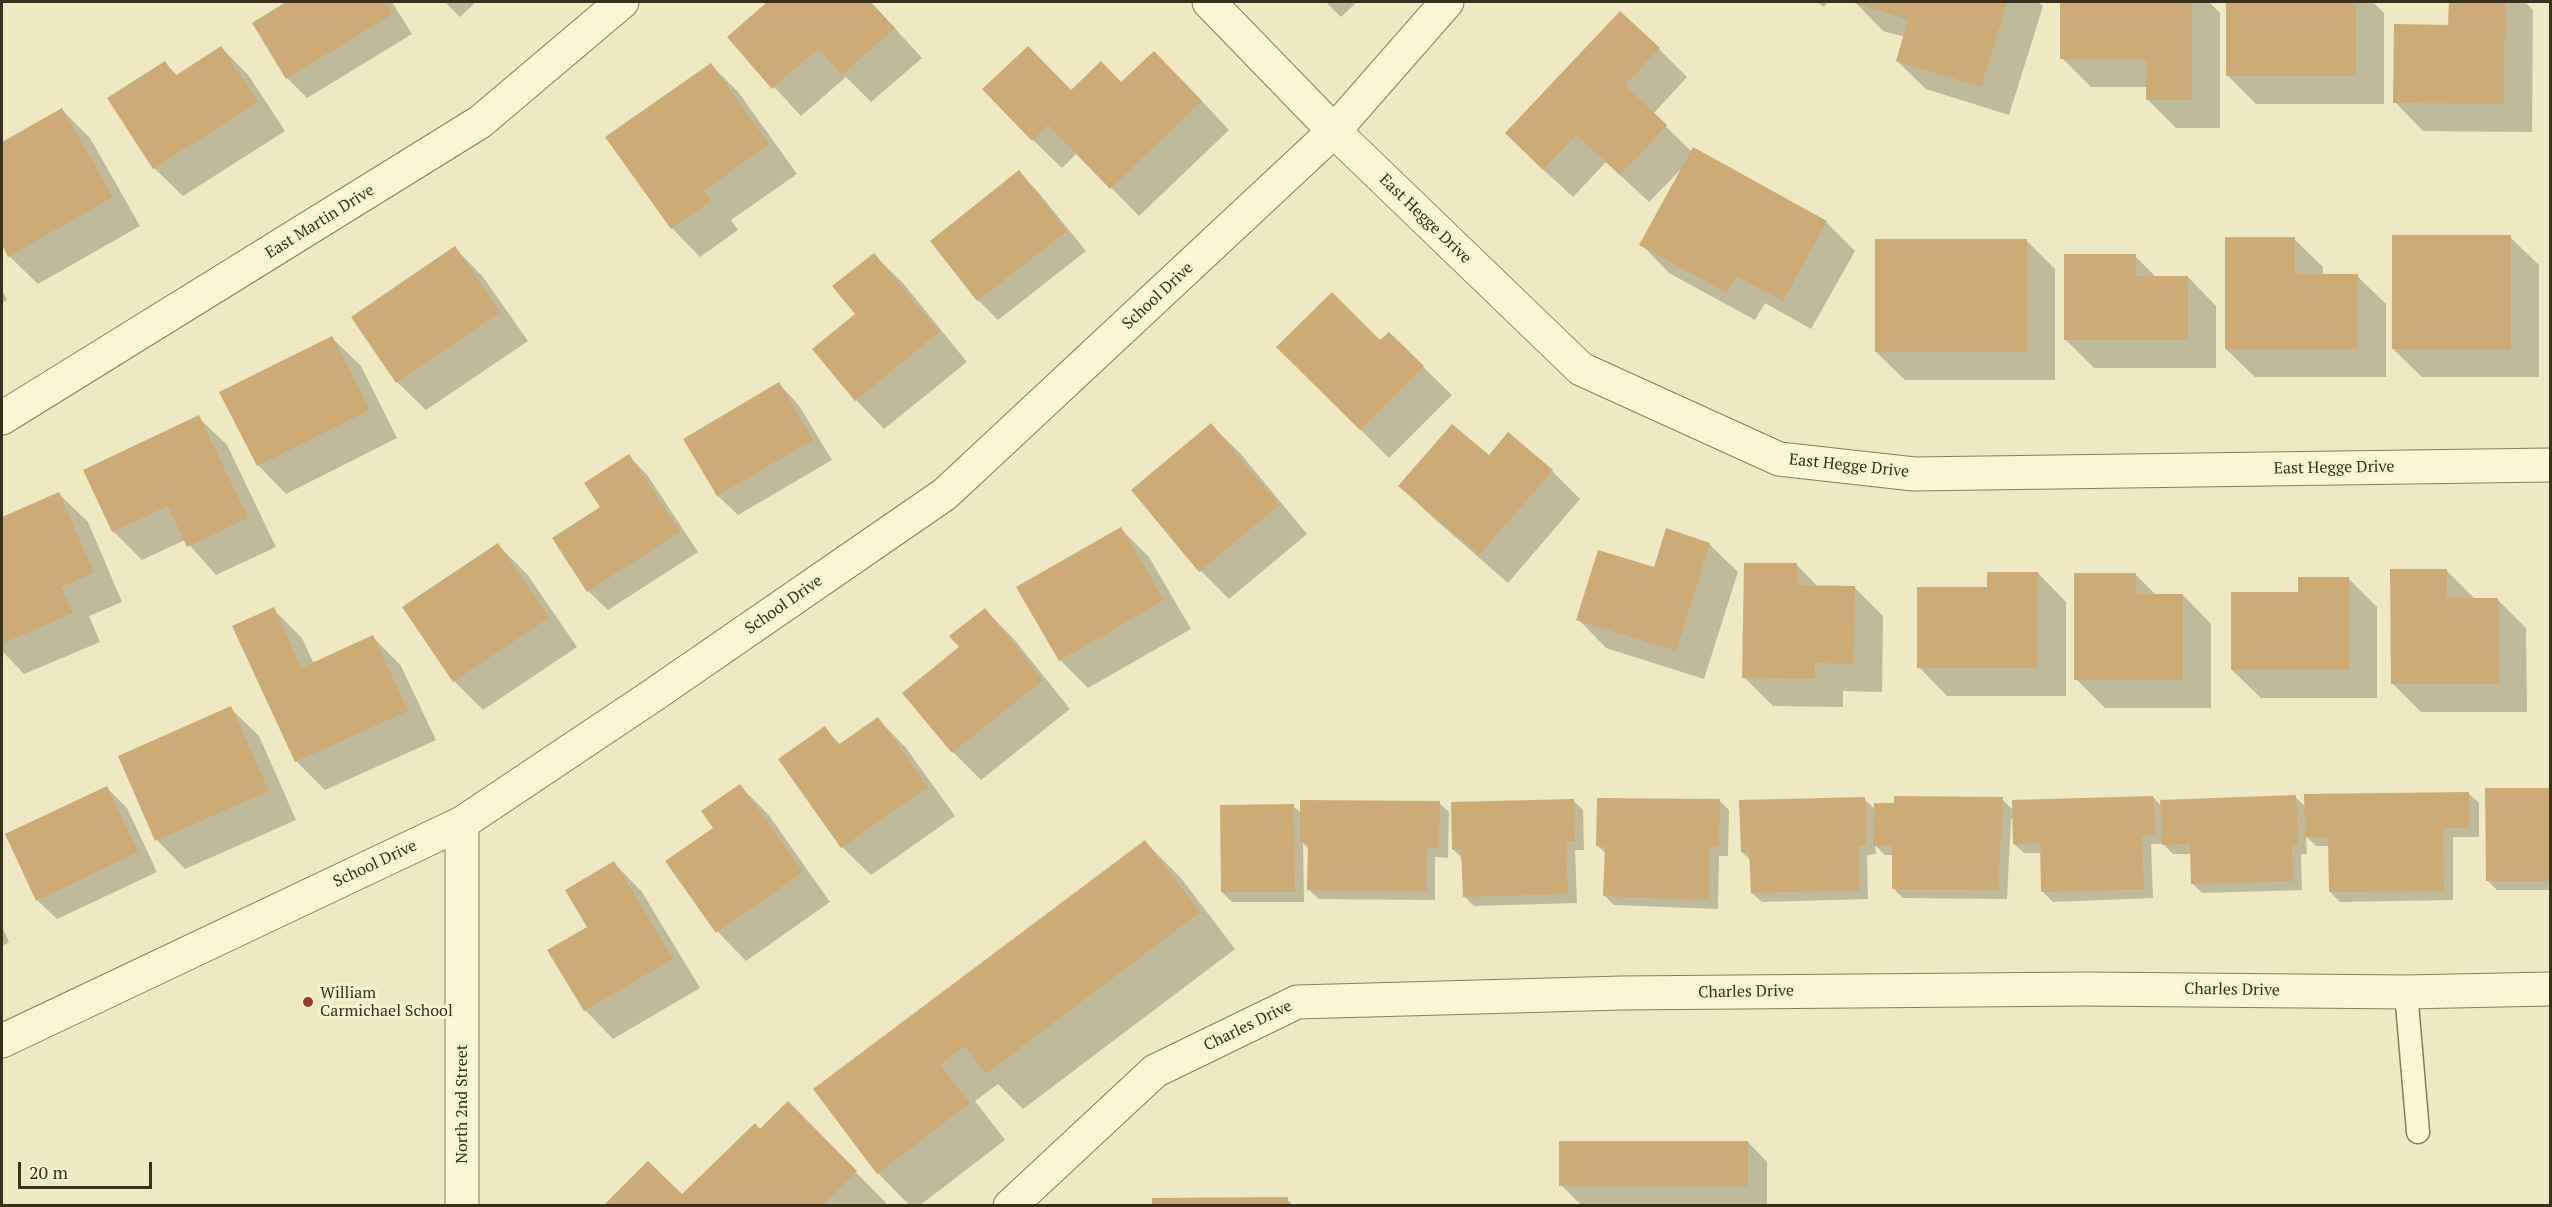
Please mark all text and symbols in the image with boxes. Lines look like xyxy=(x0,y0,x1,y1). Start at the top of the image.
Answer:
street label: East Hegge Drive xyxy=(1375,170,1475,268)
street label: East Martin Drive xyxy=(262,181,378,263)
street label: School Drive xyxy=(1119,258,1197,334)
street label: East Hegge Drive xyxy=(1788,450,1910,482)
street label: East Hegge Drive xyxy=(2273,457,2395,479)
street label: School Drive xyxy=(742,571,826,639)
street label: School Drive xyxy=(330,836,420,892)
street label: Charles Drive xyxy=(2184,980,2280,1000)
street label: Charles Drive xyxy=(1698,982,1794,1002)
place label: William Carmichael School xyxy=(320,983,453,1021)
marker: William Carmichael School xyxy=(301,995,315,1009)
street label: Charles Drive xyxy=(1201,996,1295,1056)
street label: North 2nd Street xyxy=(452,1044,472,1164)
scale bar xyxy=(21,1150,154,1188)
text: 20 m xyxy=(29,1160,68,1184)

